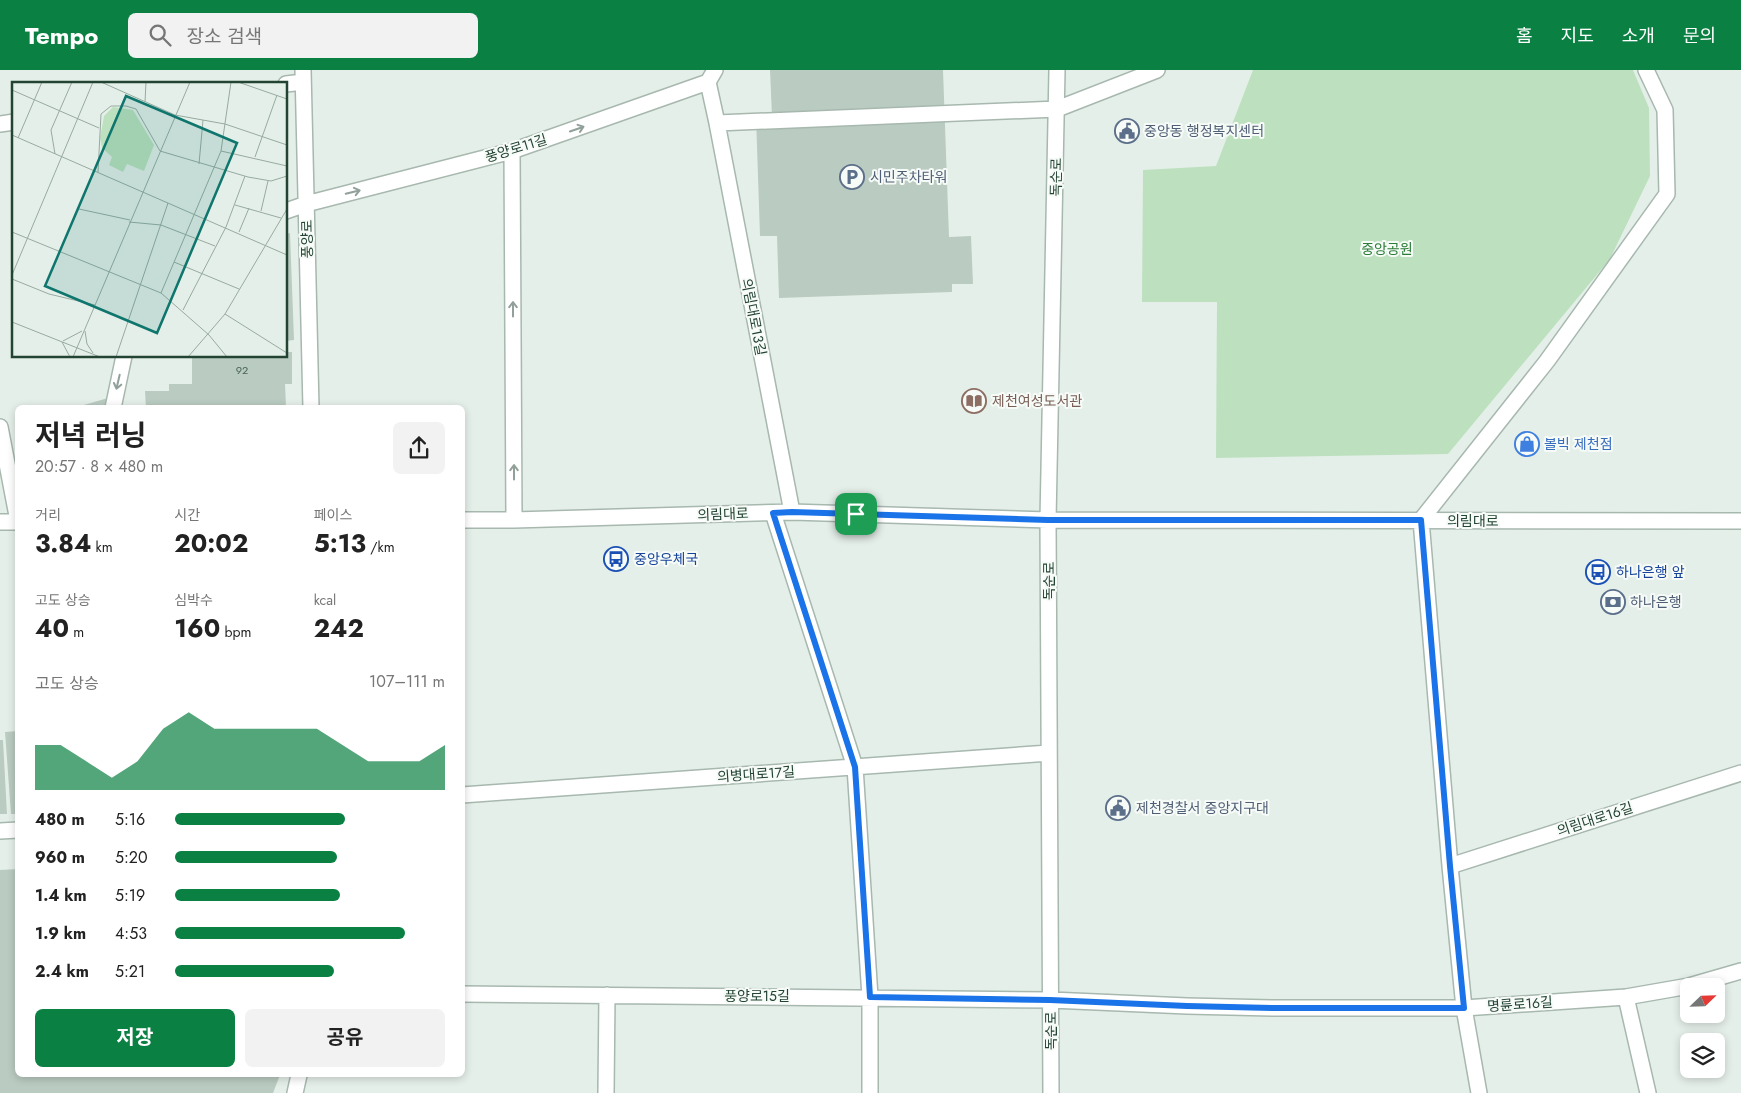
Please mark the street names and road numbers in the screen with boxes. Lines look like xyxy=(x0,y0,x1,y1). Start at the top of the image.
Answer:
street label: 풍양로11길 xyxy=(482,129,550,167)
street label: 독순로 xyxy=(1046,157,1066,196)
street label: 풍양로 xyxy=(297,219,317,258)
street label: 의림대로13길 xyxy=(737,277,771,357)
street label: 의림대로 xyxy=(697,503,749,525)
street label: 의림대로 xyxy=(1447,511,1499,531)
street label: 독순로 xyxy=(1039,562,1059,600)
street label: 의병대로17길 xyxy=(716,761,796,787)
street label: 의림대로16길 xyxy=(1554,797,1636,841)
street label: 풍양로15길 xyxy=(724,986,790,1006)
street label: 명륜로16길 xyxy=(1486,992,1554,1016)
street label: 독순로 xyxy=(1041,1012,1061,1050)

